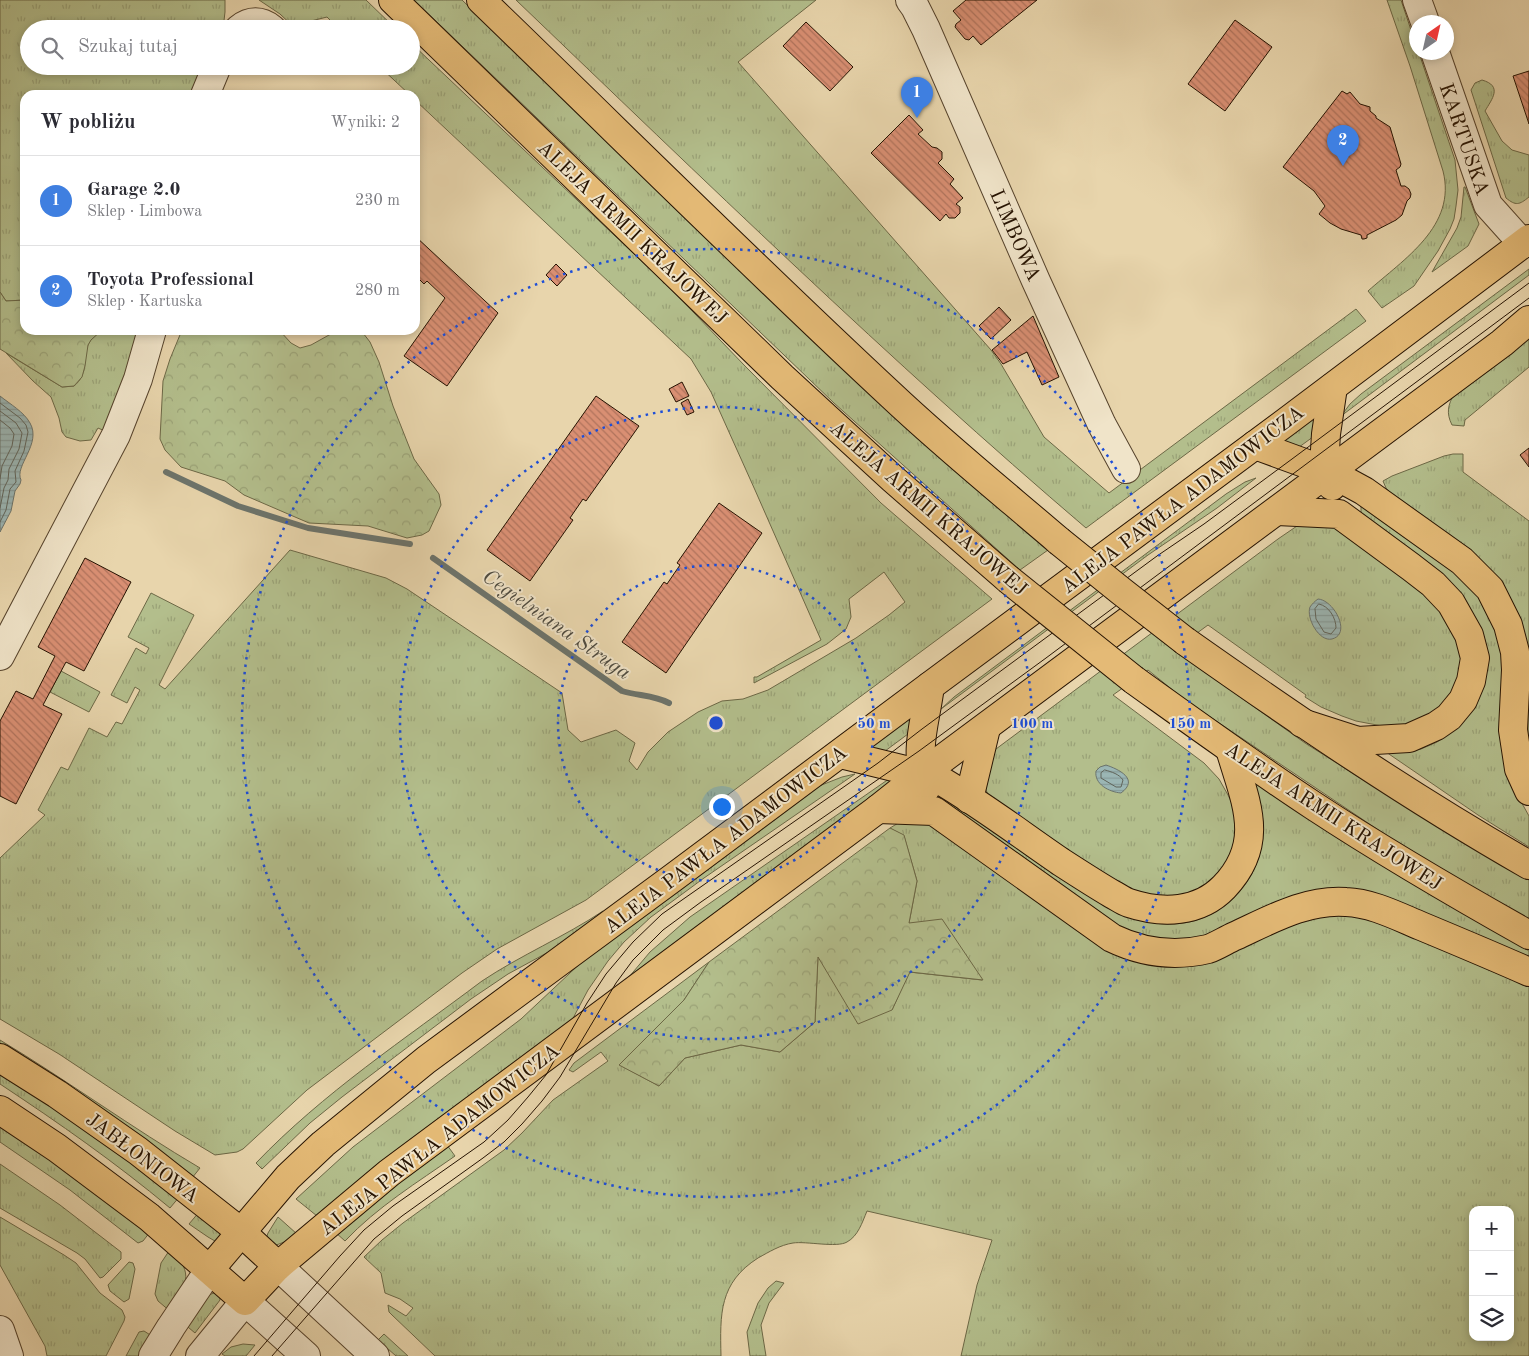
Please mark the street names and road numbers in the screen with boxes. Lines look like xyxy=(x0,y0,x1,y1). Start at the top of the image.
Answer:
street label: KARTUSKA xyxy=(1435,81,1492,198)
street label: ALEJA ARMII KRAJOWEJ xyxy=(533,138,730,329)
street label: LIMBOWA xyxy=(985,187,1043,285)
street label: ALEJA PAWŁA ADAMOWICZA xyxy=(1058,403,1308,598)
street label: ALEJA ARMII KRAJOWEJ xyxy=(825,418,1030,601)
street label: ALEJA ARMII KRAJOWEJ xyxy=(1221,740,1445,895)
street label: ALEJA PAWŁA ADAMOWICZA xyxy=(601,743,851,938)
street label: ALEJA PAWŁA ADAMOWICZA xyxy=(317,1041,564,1240)
street label: JABŁONIOWA xyxy=(82,1110,202,1207)

